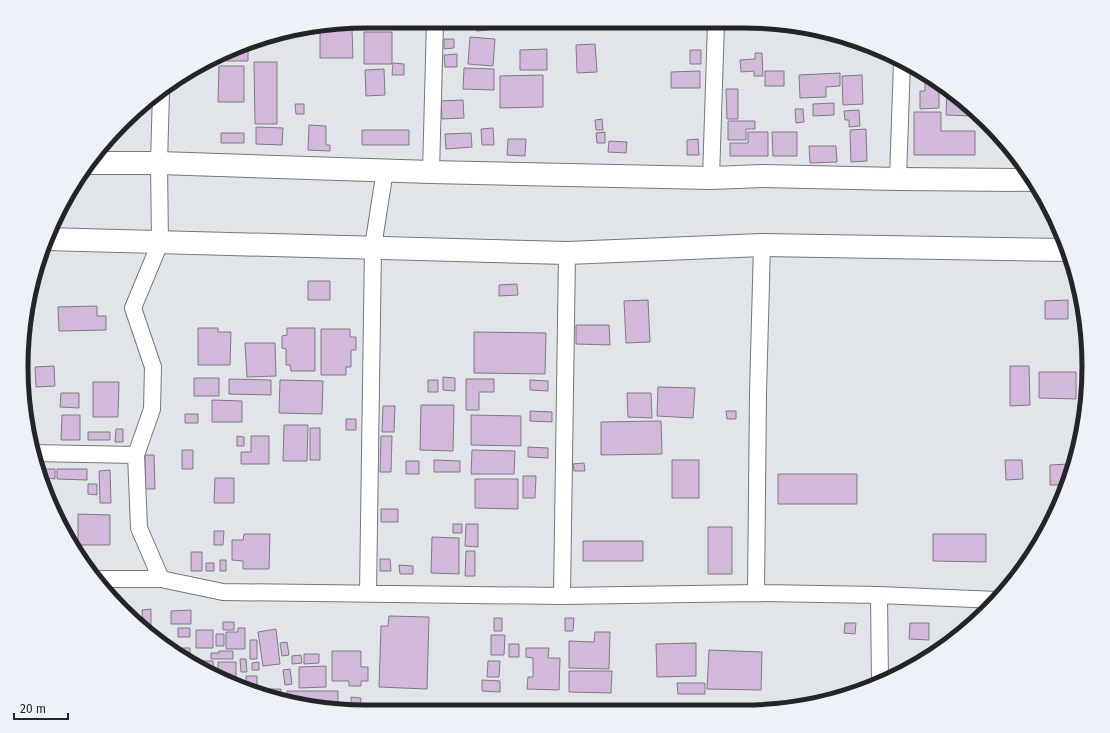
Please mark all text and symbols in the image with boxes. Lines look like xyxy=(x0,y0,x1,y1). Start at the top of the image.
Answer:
scale bar xyxy=(14,695,68,721)
text: 20 m xyxy=(20,702,46,716)

